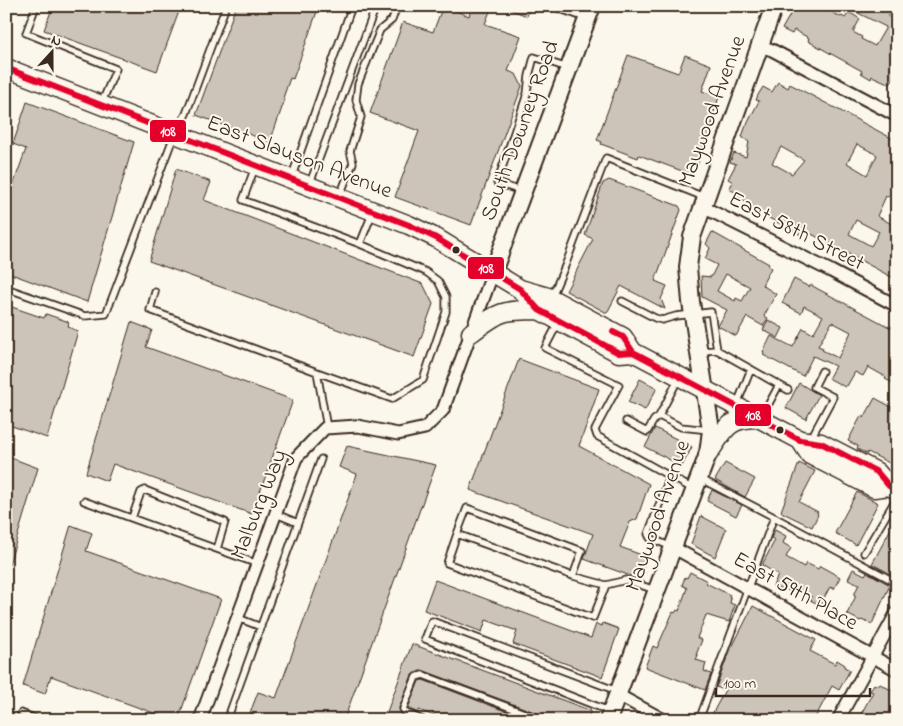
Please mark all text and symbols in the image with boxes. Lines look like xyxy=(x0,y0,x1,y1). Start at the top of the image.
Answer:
north arrow xyxy=(28,28,78,78)
text: N xyxy=(48,30,64,53)
street label: Maywood Avenue xyxy=(671,31,756,191)
street label: South Downey Road xyxy=(474,36,569,226)
street label: East Slauson Avenue xyxy=(202,108,396,208)
line badge: 108 xyxy=(149,119,187,143)
text: 108 xyxy=(160,122,177,143)
street label: East 58th Street xyxy=(722,184,870,280)
unlabelled marker xyxy=(451,245,461,255)
line badge: 108 xyxy=(467,256,505,280)
text: 108 xyxy=(478,259,495,280)
line badge: 108 xyxy=(734,403,772,427)
text: 108 xyxy=(745,406,762,427)
unlabelled marker xyxy=(775,425,785,435)
street label: Maywood Avenue xyxy=(618,436,701,596)
street label: Malburg Way xyxy=(223,445,298,565)
street label: East 59th Place xyxy=(727,544,863,640)
scale bar xyxy=(716,666,869,698)
text: 100 m xyxy=(723,673,756,695)

